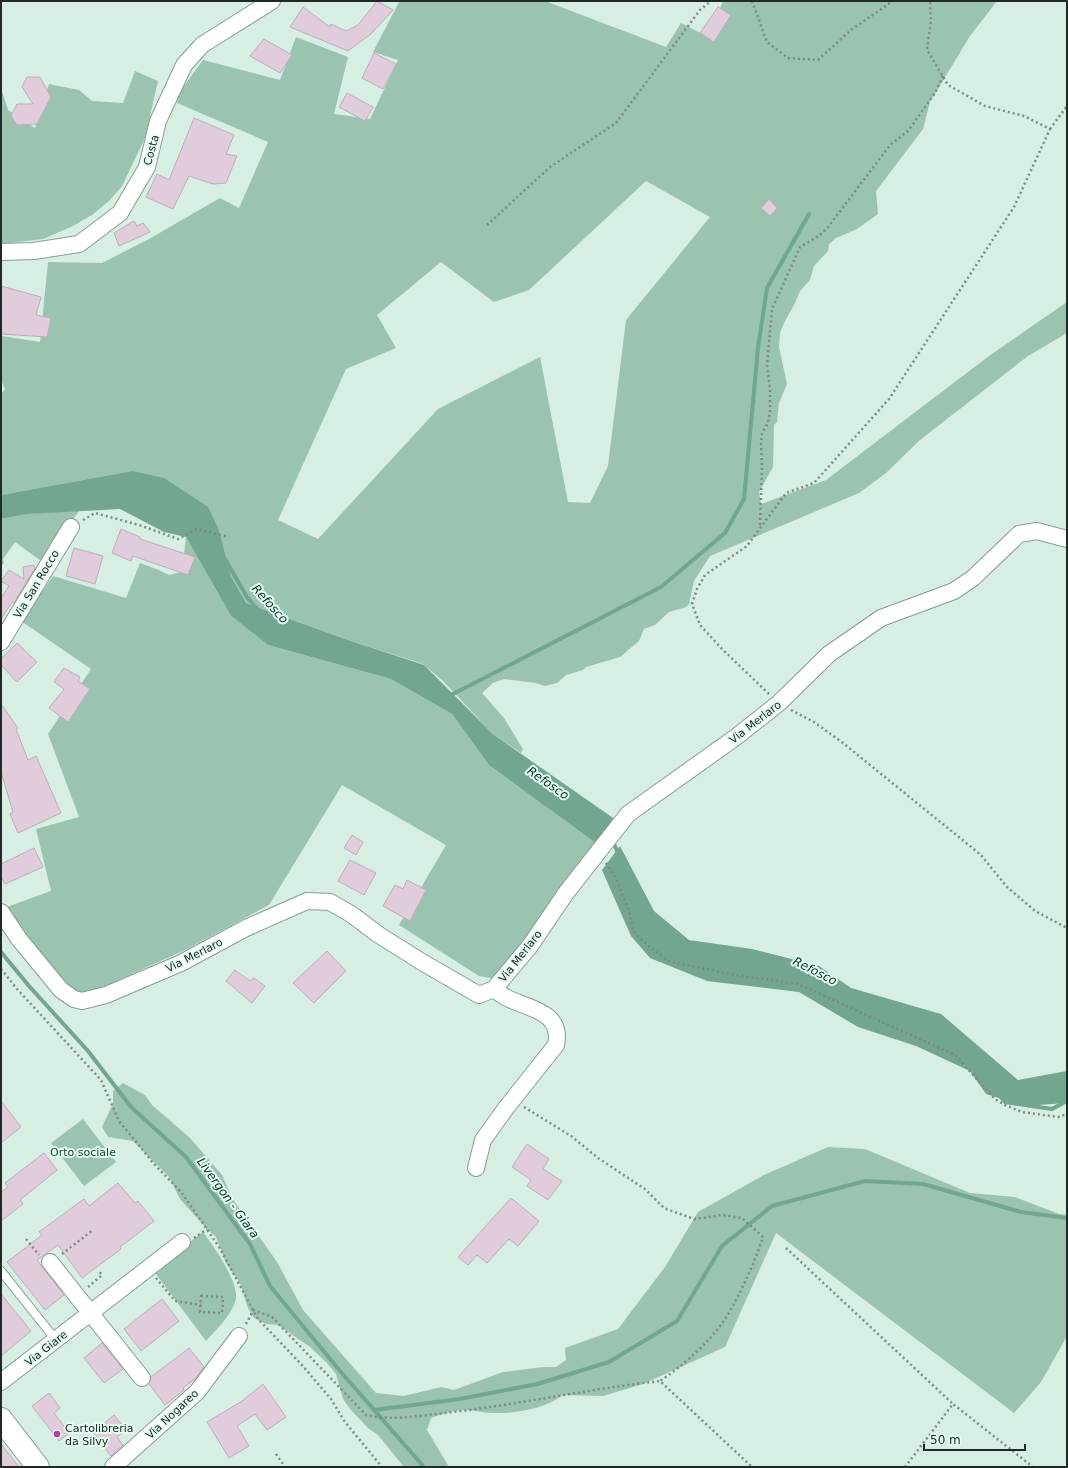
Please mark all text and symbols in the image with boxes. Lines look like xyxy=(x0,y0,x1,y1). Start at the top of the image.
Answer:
street label: Costa xyxy=(141,133,162,167)
street label: Via San Rocco xyxy=(11,547,62,621)
water label: Refosco xyxy=(249,582,291,626)
street label: Via Merlaro xyxy=(727,698,784,747)
water label: Refosco xyxy=(525,764,571,802)
street label: Via Merlaro xyxy=(496,928,545,985)
street label: Via Merlaro xyxy=(164,935,225,975)
water label: Refosco xyxy=(791,954,839,988)
park label: Orto sociale xyxy=(50,1146,116,1159)
water label: Livergon - Giara xyxy=(194,1155,262,1241)
street label: Via Giare xyxy=(23,1328,70,1369)
street label: Via Nogareo xyxy=(143,1387,201,1442)
place label: Cartolibreria da Silvy xyxy=(65,1422,133,1448)
scale bar xyxy=(924,1426,1025,1452)
marker: Cartolibreria da Silvy xyxy=(52,1429,62,1439)
text: 50 m xyxy=(930,1433,961,1447)

